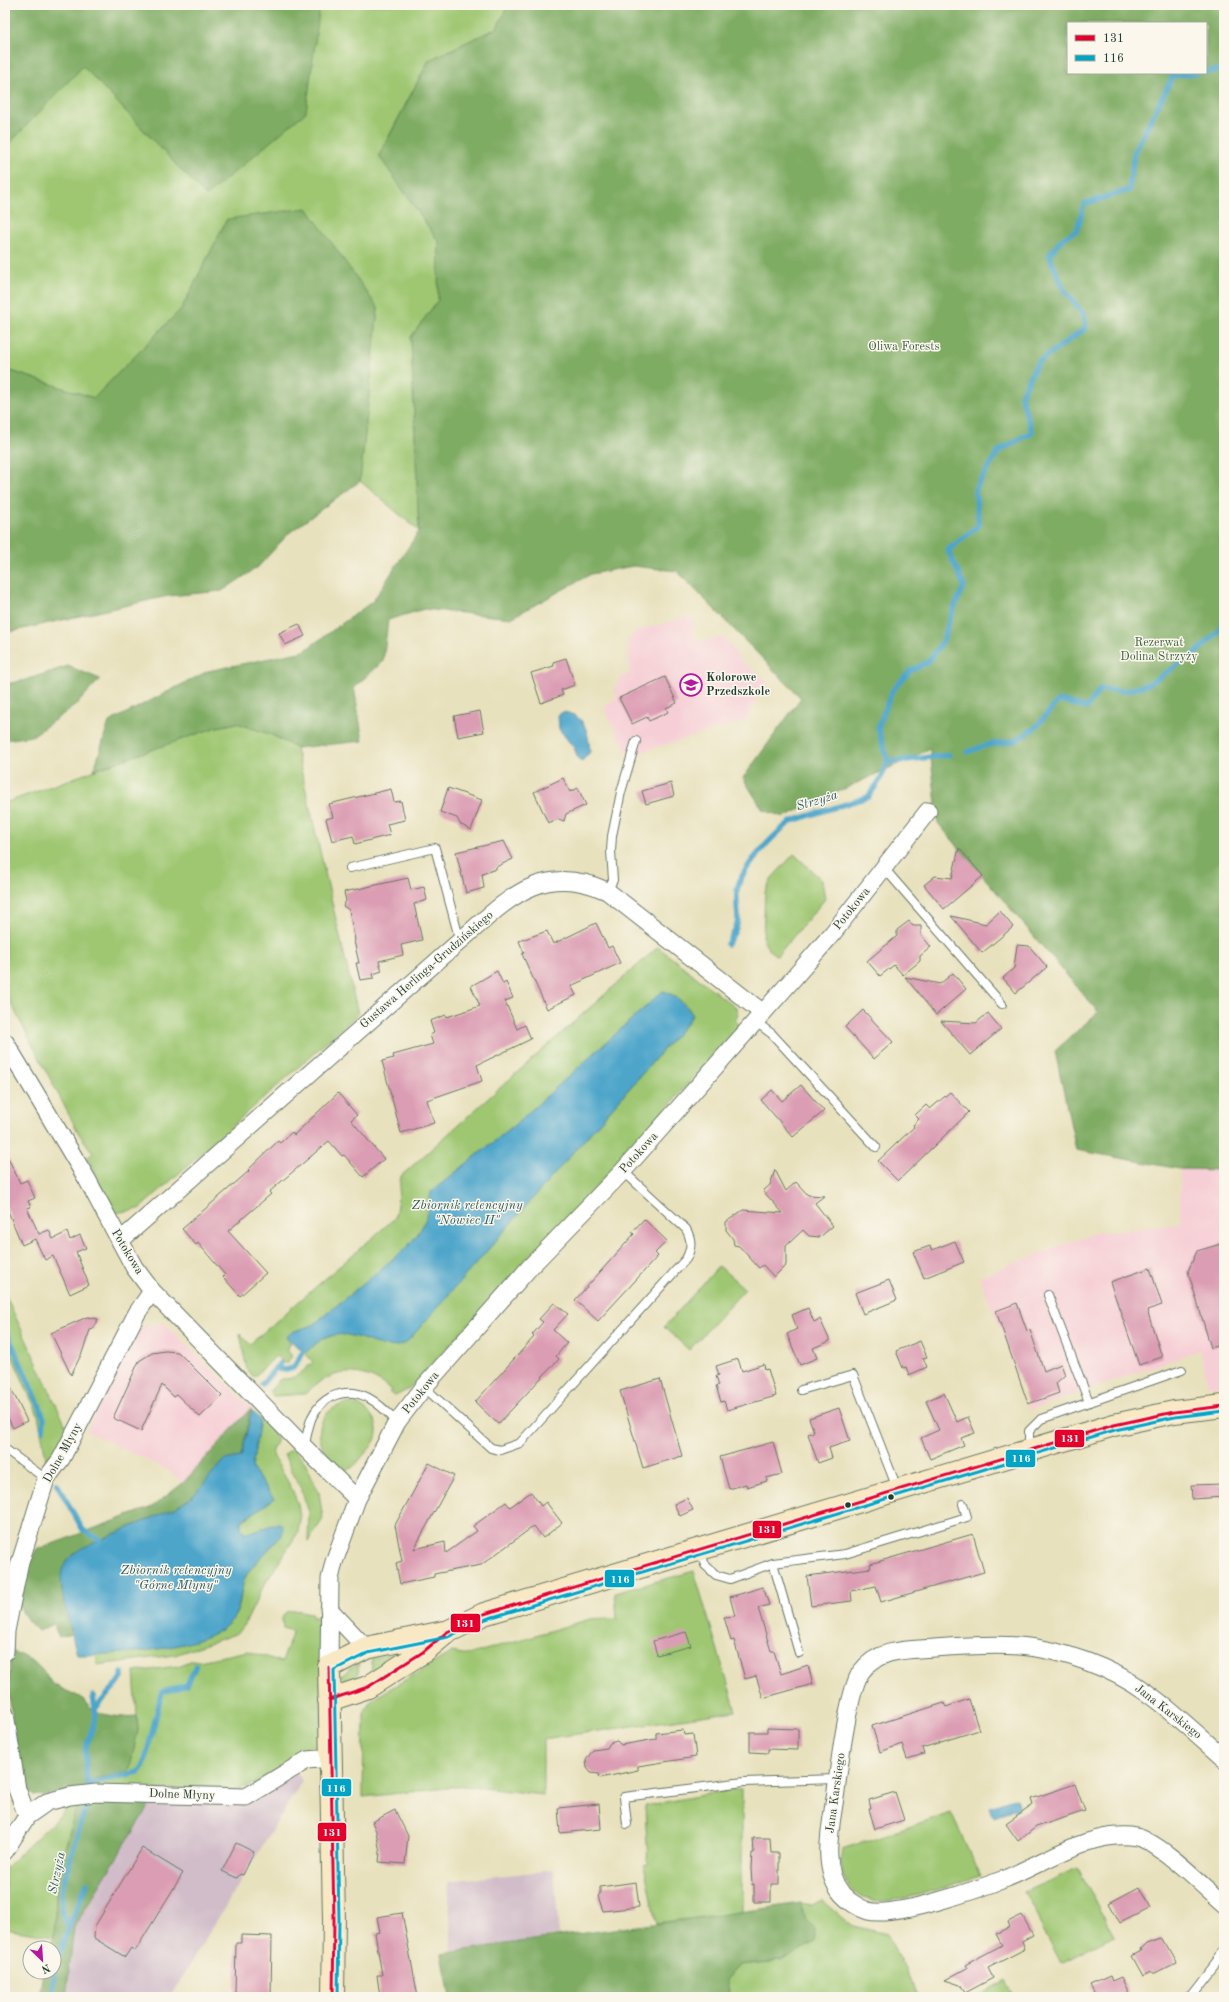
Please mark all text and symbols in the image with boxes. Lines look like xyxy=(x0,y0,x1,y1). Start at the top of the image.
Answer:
legend xyxy=(1067,22,1207,74)
text: 131 xyxy=(1103,33,1124,45)
text: 116 xyxy=(1103,53,1124,65)
park label: Oliwa Forests xyxy=(868,341,940,353)
park label: Rezerwat Dolina Strzyży xyxy=(1120,637,1198,663)
school or university icon: Kolorowe Przedszkole xyxy=(678,672,704,698)
place label: Kolorowe Przedszkole xyxy=(706,672,770,698)
water label: Strzyża xyxy=(795,789,839,813)
street label: Potokowa xyxy=(831,886,873,932)
street label: Gustawa Herlinga-Grudzińskiego xyxy=(358,909,496,1031)
street label: Potokowa xyxy=(618,1130,660,1176)
water label: Zbiornik retencyjny "Nowiec II" xyxy=(411,1199,523,1227)
street label: Potokowa xyxy=(109,1227,145,1277)
street label: Potokowa xyxy=(400,1370,442,1416)
street label: Dolne Młyny xyxy=(42,1420,85,1485)
line badge: 131 xyxy=(1054,1429,1085,1448)
text: 131 xyxy=(1060,1434,1080,1445)
line badge: 116 xyxy=(1005,1449,1036,1468)
text: 116 xyxy=(1011,1454,1031,1465)
unlabelled marker xyxy=(886,1492,896,1502)
unlabelled marker xyxy=(843,1500,853,1510)
line badge: 131 xyxy=(752,1520,782,1539)
text: 131 xyxy=(757,1525,777,1536)
water label: Zbiornik retencyjny "Górne Młyny" xyxy=(120,1564,232,1592)
line badge: 116 xyxy=(604,1569,635,1588)
text: 116 xyxy=(610,1575,630,1586)
line badge: 131 xyxy=(450,1613,481,1633)
text: 131 xyxy=(455,1619,475,1630)
street label: Jana Karskiego xyxy=(1132,1682,1204,1742)
street label: Jana Karskiego xyxy=(824,1752,848,1834)
line badge: 116 xyxy=(321,1778,352,1797)
text: 116 xyxy=(326,1784,346,1795)
street label: Dolne Młyny xyxy=(149,1788,216,1802)
line badge: 131 xyxy=(317,1822,347,1842)
text: 131 xyxy=(322,1828,342,1839)
water label: Strzyża xyxy=(46,1851,68,1895)
north arrow xyxy=(22,1940,62,1980)
text: N xyxy=(39,1961,52,1975)

